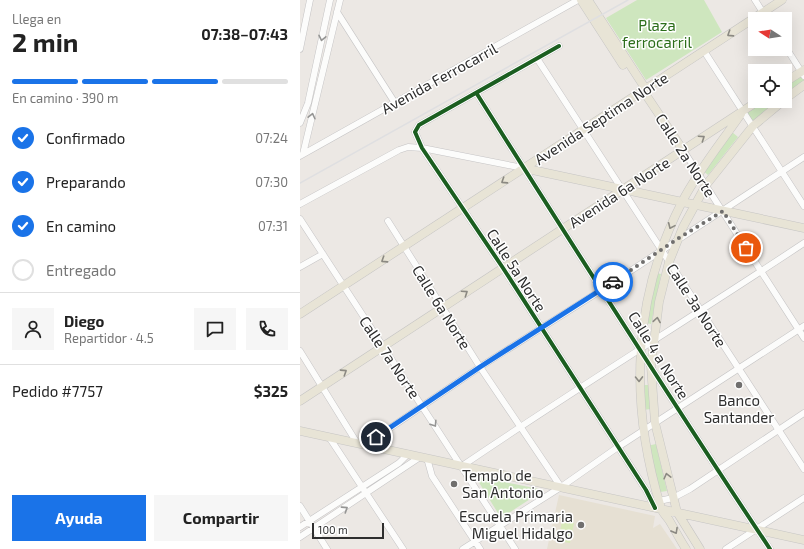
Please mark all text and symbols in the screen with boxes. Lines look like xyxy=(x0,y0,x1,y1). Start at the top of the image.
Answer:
text: Llega en xyxy=(12,11,61,27)
north arrow xyxy=(748,12,792,56)
map controls xyxy=(748,12,792,108)
park label: Plaza ferrocarril xyxy=(622,16,692,51)
text: 07:38–07:43 xyxy=(201,25,288,43)
text: 2 min xyxy=(12,26,78,57)
one-way arrow xyxy=(728,29,735,36)
one-way arrow xyxy=(318,34,327,41)
street label: Avenida Ferrocarril xyxy=(378,38,501,117)
button: locate xyxy=(748,64,792,108)
street label: Avenida Septima Norte xyxy=(531,68,671,168)
text: En camino · 390 m xyxy=(12,90,118,106)
street label: Calle 2a Norte xyxy=(652,110,720,200)
one-way arrow xyxy=(308,113,316,119)
icon: check xyxy=(12,127,34,149)
text: Confirmado xyxy=(46,129,125,147)
text: 07:24 xyxy=(255,130,288,146)
one-way arrow xyxy=(698,135,705,142)
street label: Avenida 6a Norte xyxy=(565,153,673,231)
icon: check xyxy=(12,171,34,193)
text: Preparando xyxy=(46,173,126,191)
text: 07:30 xyxy=(255,174,288,190)
one-way arrow xyxy=(501,176,508,184)
icon: check xyxy=(12,215,34,237)
text: En camino xyxy=(46,217,116,235)
text: 07:31 xyxy=(258,218,288,234)
one-way arrow xyxy=(668,221,676,229)
street label: Calle 5a Norte xyxy=(483,225,551,315)
pin xyxy=(729,231,763,265)
icon: bag xyxy=(735,237,757,259)
one-way arrow xyxy=(381,255,388,263)
street label: Calle 3a Norte xyxy=(663,260,731,350)
text: Entregado xyxy=(46,261,116,279)
street label: Calle 6a Norte xyxy=(409,261,475,353)
courier xyxy=(593,262,633,302)
icon: car xyxy=(602,271,624,293)
one-way arrow xyxy=(461,290,468,298)
button: person xyxy=(12,308,54,350)
button: chat xyxy=(194,308,236,350)
button: phone xyxy=(246,308,288,350)
street label: Calle 4 a Norte xyxy=(625,308,693,402)
text: Diego xyxy=(64,312,104,330)
street label: Calle 7a Norte xyxy=(356,312,424,402)
one-way arrow xyxy=(652,316,661,323)
text: Repartidor · 4.5 xyxy=(64,330,154,346)
one-way arrow xyxy=(340,369,347,377)
one-way arrow xyxy=(635,376,643,382)
marker: Banco Santander xyxy=(734,380,744,390)
text: Pedido #7757 xyxy=(12,382,103,400)
text: $325 xyxy=(254,382,288,400)
place label: Banco Santander xyxy=(704,391,774,426)
one-way arrow xyxy=(429,419,436,426)
pin xyxy=(359,420,393,454)
icon: home xyxy=(365,426,387,448)
place label: Templo de San Antonio xyxy=(462,466,544,501)
one-way arrow xyxy=(664,472,672,479)
marker: Templo de San Antonio xyxy=(449,479,459,489)
button: Ayuda xyxy=(12,495,146,541)
button: Compartir xyxy=(154,495,288,541)
one-way arrow xyxy=(340,507,347,514)
place label: Escuela Primaria Miguel Hidalgo xyxy=(459,507,573,542)
marker: Escuela Primaria Miguel Hidalgo xyxy=(576,520,586,530)
scale bar xyxy=(312,521,384,540)
text: 100 m xyxy=(318,523,348,536)
one-way arrow xyxy=(670,527,677,534)

